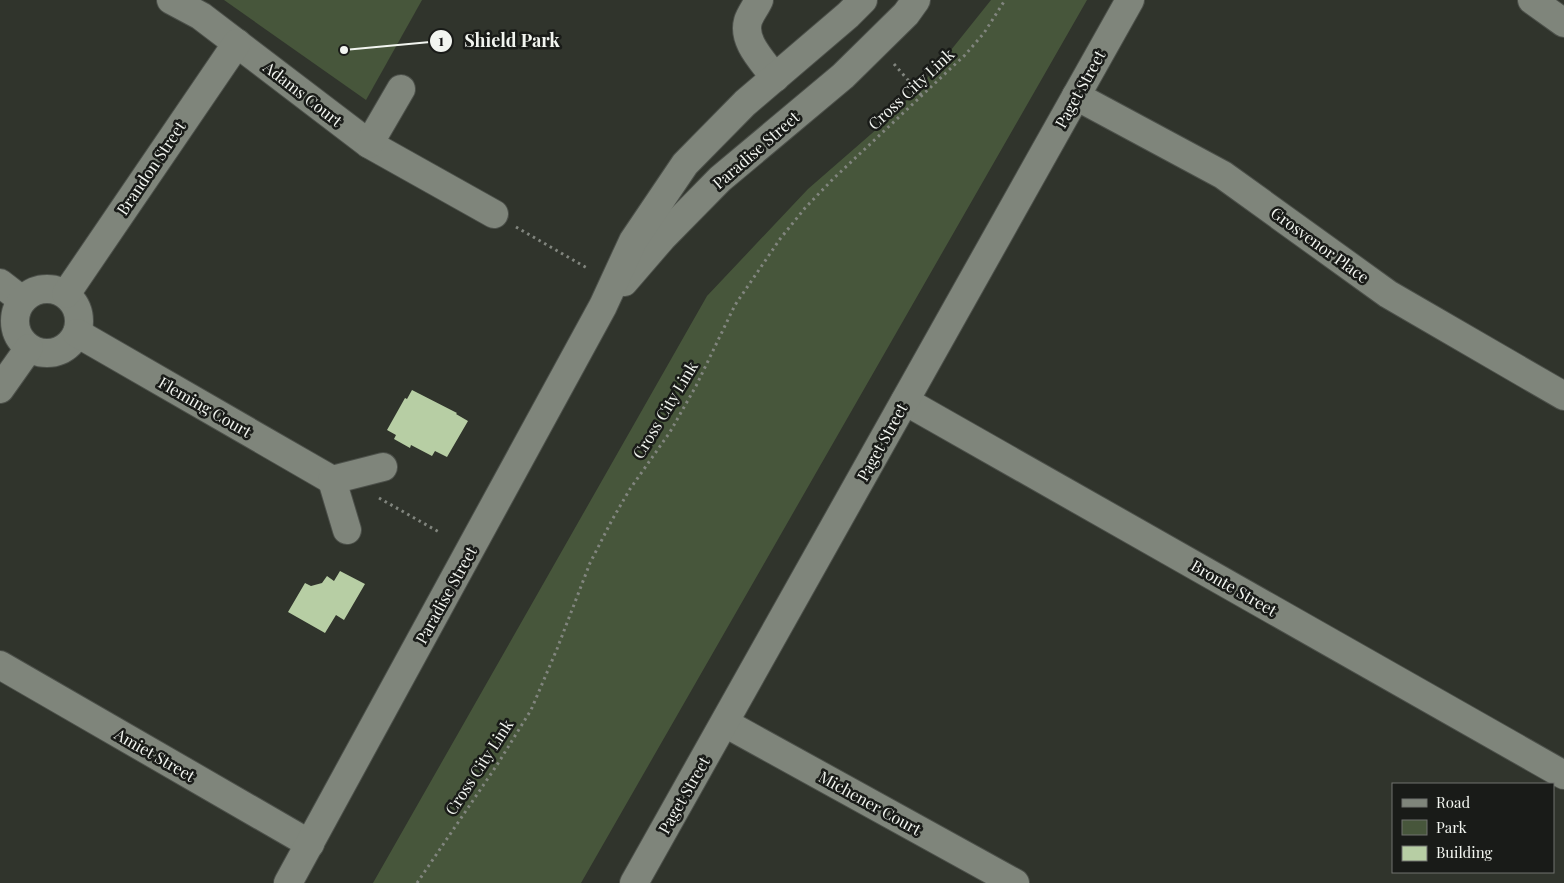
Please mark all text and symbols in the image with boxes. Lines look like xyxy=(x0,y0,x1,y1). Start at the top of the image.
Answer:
callout: Shield Park xyxy=(429,24,569,57)
text: Shield Park xyxy=(464,28,560,52)
text: 1 xyxy=(438,30,444,50)
street label: Cross City Link xyxy=(863,43,958,134)
street label: Paget Street xyxy=(1050,46,1110,131)
street label: Adams Court xyxy=(259,56,347,131)
street label: Paradise Street xyxy=(708,106,804,193)
street label: Brandon Street xyxy=(111,116,190,219)
street label: Grosvenor Place xyxy=(1267,202,1374,287)
street label: Cross City Link xyxy=(627,357,702,462)
street label: Fleming Court xyxy=(155,371,256,442)
street label: Paget Street xyxy=(852,399,912,484)
street label: Paradise Street xyxy=(410,542,481,647)
street label: Bronte Street xyxy=(1188,555,1281,621)
street label: Cross City Link xyxy=(440,715,518,819)
street label: Amiet Street xyxy=(110,723,199,786)
street label: Paget Street xyxy=(653,752,714,837)
street label: Michener Court xyxy=(815,766,926,840)
legend xyxy=(1392,783,1554,873)
text: Road xyxy=(1436,792,1470,812)
text: Park xyxy=(1436,817,1468,837)
text: Building xyxy=(1436,842,1493,862)

